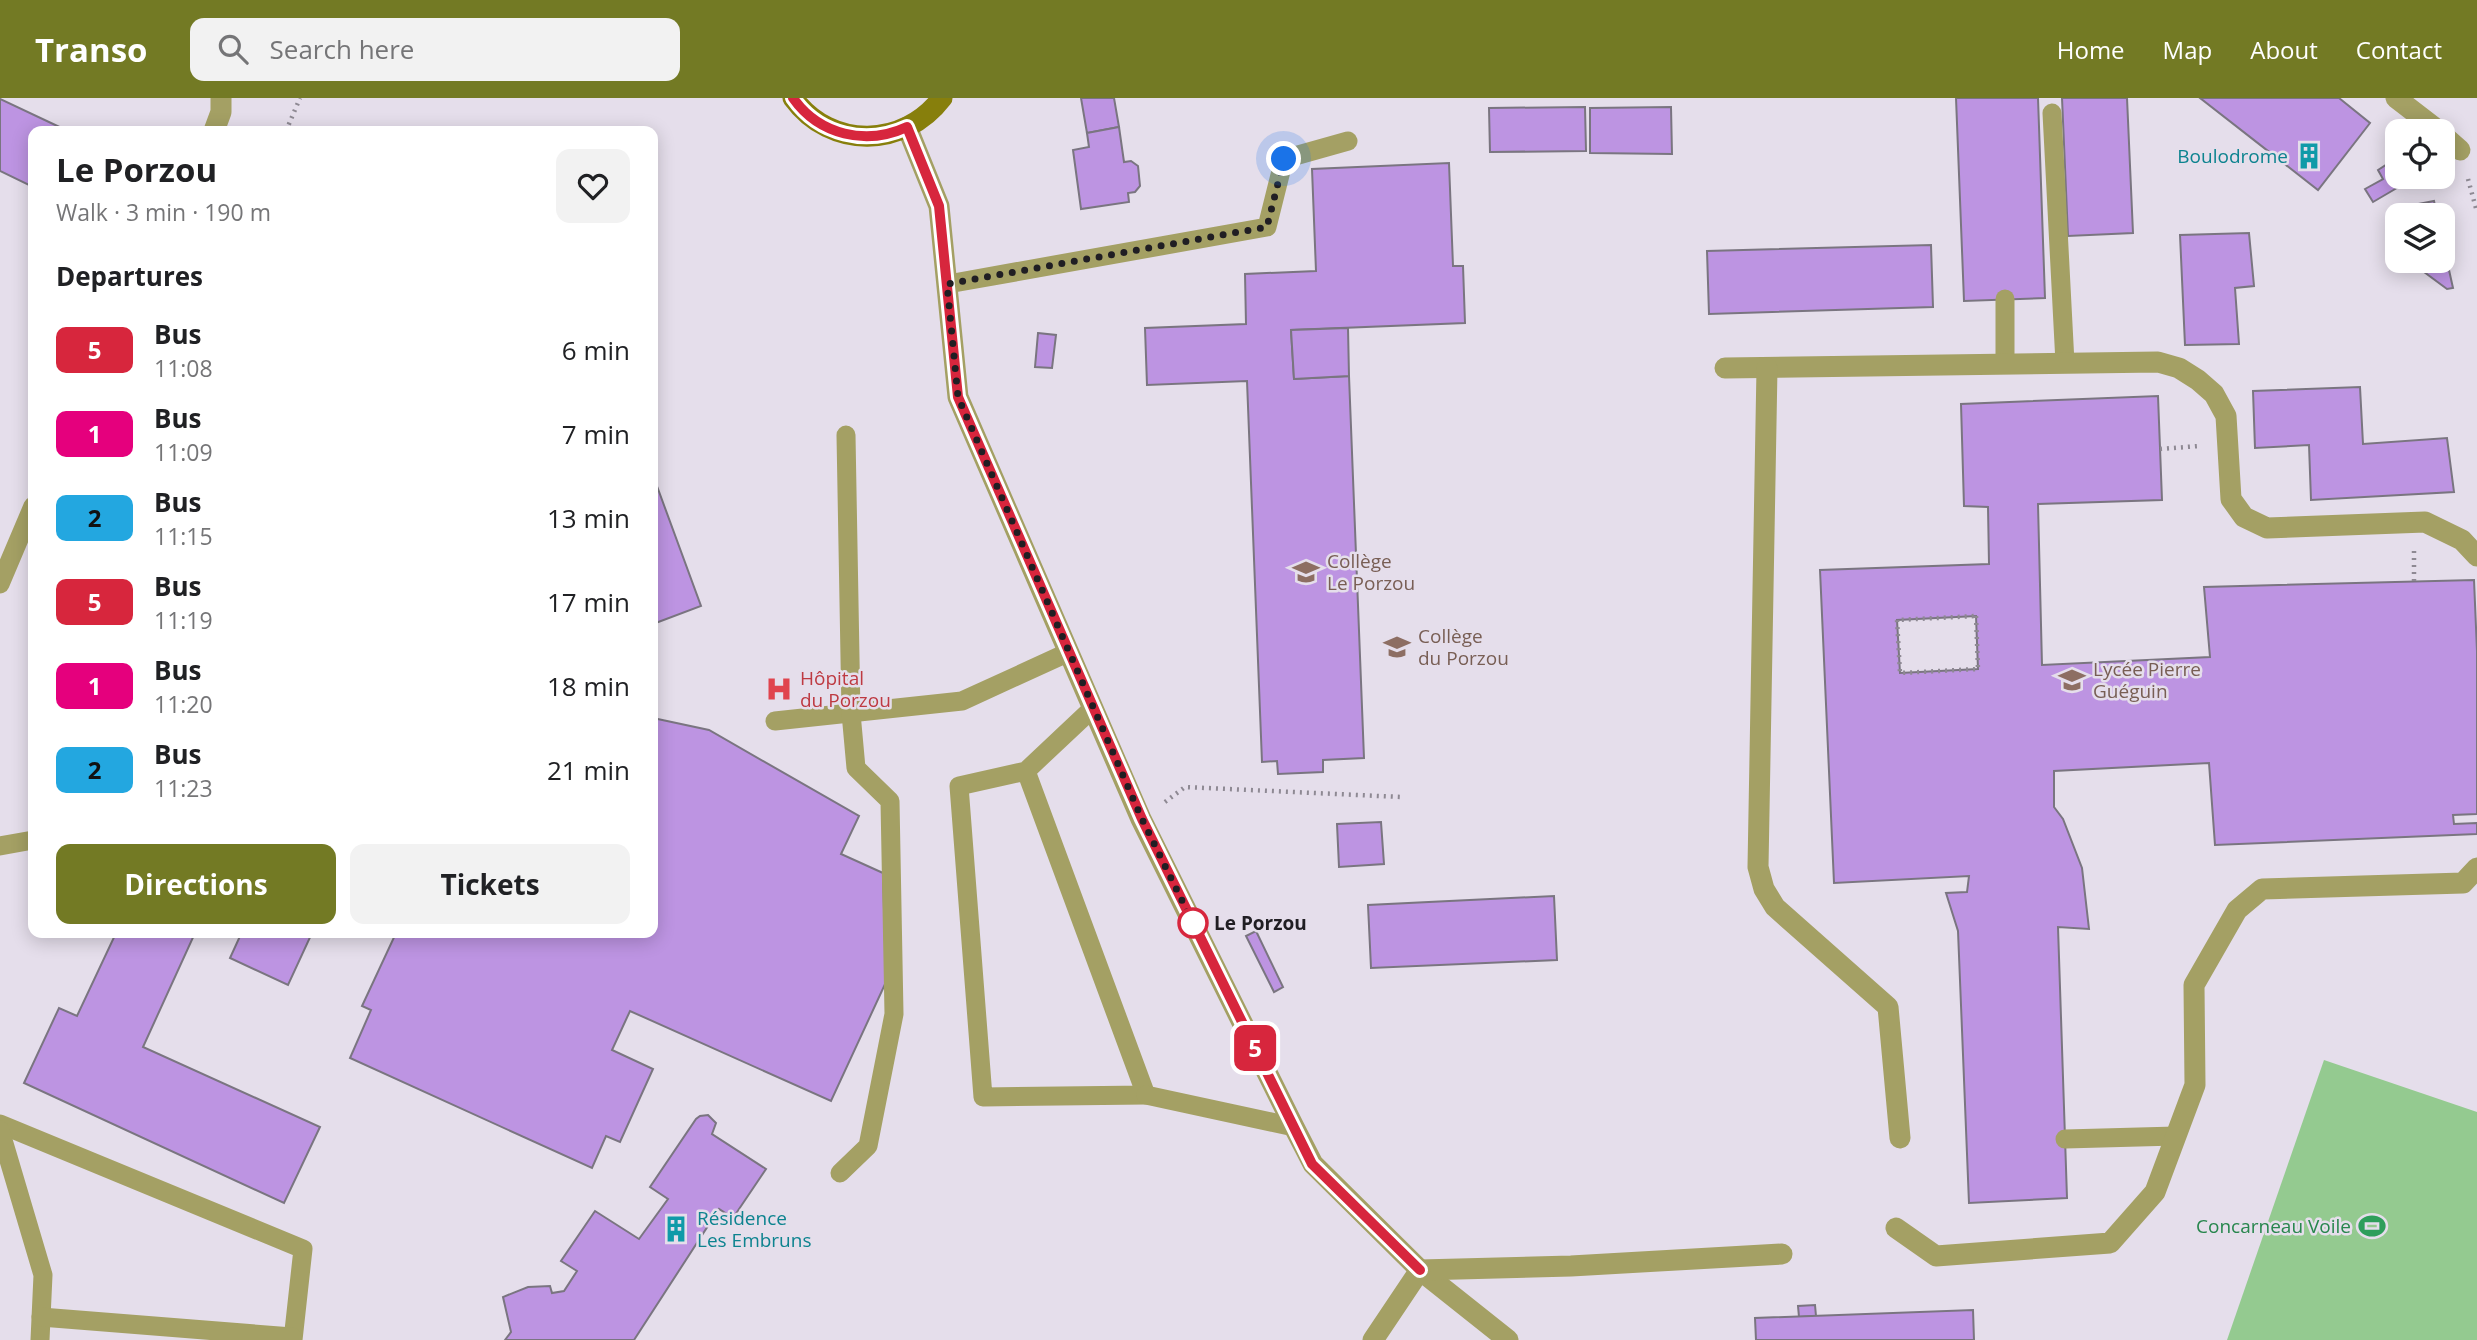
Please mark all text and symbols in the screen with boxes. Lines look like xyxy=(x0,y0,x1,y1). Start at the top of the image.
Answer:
search box xyxy=(190,18,680,81)
text: Transo xyxy=(35,27,148,72)
icon: search xyxy=(214,30,252,68)
text: Search here xyxy=(270,31,414,67)
text: Home xyxy=(2057,33,2125,66)
text: Map xyxy=(2163,33,2212,66)
text: About xyxy=(2250,33,2318,66)
text: Contact xyxy=(2356,33,2442,66)
map controls xyxy=(2385,119,2455,273)
button: locate xyxy=(2385,119,2455,189)
your location xyxy=(1266,141,1301,176)
building icon: Boulodrome xyxy=(2294,141,2324,171)
place label: Boulodrome xyxy=(2177,143,2288,169)
text: Le Porzou xyxy=(56,147,217,192)
button: heart xyxy=(556,149,630,223)
text: Walk · 3 min · 190 m xyxy=(56,196,271,228)
button: layers xyxy=(2385,203,2455,273)
text: Departures xyxy=(56,258,203,294)
text: Bus xyxy=(154,316,201,352)
text: 6 min xyxy=(562,332,630,368)
text: 5 xyxy=(88,333,101,366)
text: 11:08 xyxy=(154,352,213,384)
text: Bus xyxy=(154,400,201,436)
text: 7 min xyxy=(562,416,630,452)
text: 1 xyxy=(88,417,101,450)
text: 11:09 xyxy=(154,436,213,468)
text: Bus xyxy=(154,484,201,520)
text: 13 min xyxy=(547,500,630,536)
text: 2 xyxy=(88,501,101,534)
text: 11:15 xyxy=(154,520,213,552)
place label: Collège Le Porzou xyxy=(1327,548,1415,596)
school or university icon: Collège Le Porzou xyxy=(1291,557,1321,587)
text: Bus xyxy=(154,568,201,604)
text: 17 min xyxy=(547,584,630,620)
text: 5 xyxy=(88,585,101,618)
text: 11:19 xyxy=(154,604,213,636)
place label: Collège du Porzou xyxy=(1418,623,1509,671)
school or university icon: Collège du Porzou xyxy=(1382,632,1412,662)
text: Bus xyxy=(154,652,201,688)
place label: Lycée Pierre Guéguin xyxy=(2093,656,2201,704)
place label: Hôpital du Porzou xyxy=(800,665,891,713)
school or university icon: Lycée Pierre Guéguin xyxy=(2057,665,2087,695)
text: 18 min xyxy=(547,668,630,704)
text: 1 xyxy=(88,669,101,702)
hospital icon: Hôpital du Porzou xyxy=(764,674,794,704)
text: 11:20 xyxy=(154,688,213,720)
text: Bus xyxy=(154,736,201,772)
text: 21 min xyxy=(547,752,630,788)
text: 2 xyxy=(88,753,101,786)
text: 11:23 xyxy=(154,772,213,804)
button: Directions xyxy=(56,844,336,924)
button: Tickets xyxy=(350,844,630,924)
marker: Le Porzou xyxy=(1178,908,1208,938)
place label: Le Porzou xyxy=(1214,910,1307,936)
line badge: 5 xyxy=(1232,1025,1278,1071)
text: 5 xyxy=(1248,1031,1262,1064)
place label: Résidence Les Embruns xyxy=(697,1205,811,1253)
sports icon: Concarneau Voile xyxy=(2357,1211,2387,1241)
place label: Concarneau Voile xyxy=(2196,1213,2351,1239)
building icon: Résidence Les Embruns xyxy=(661,1214,691,1244)

